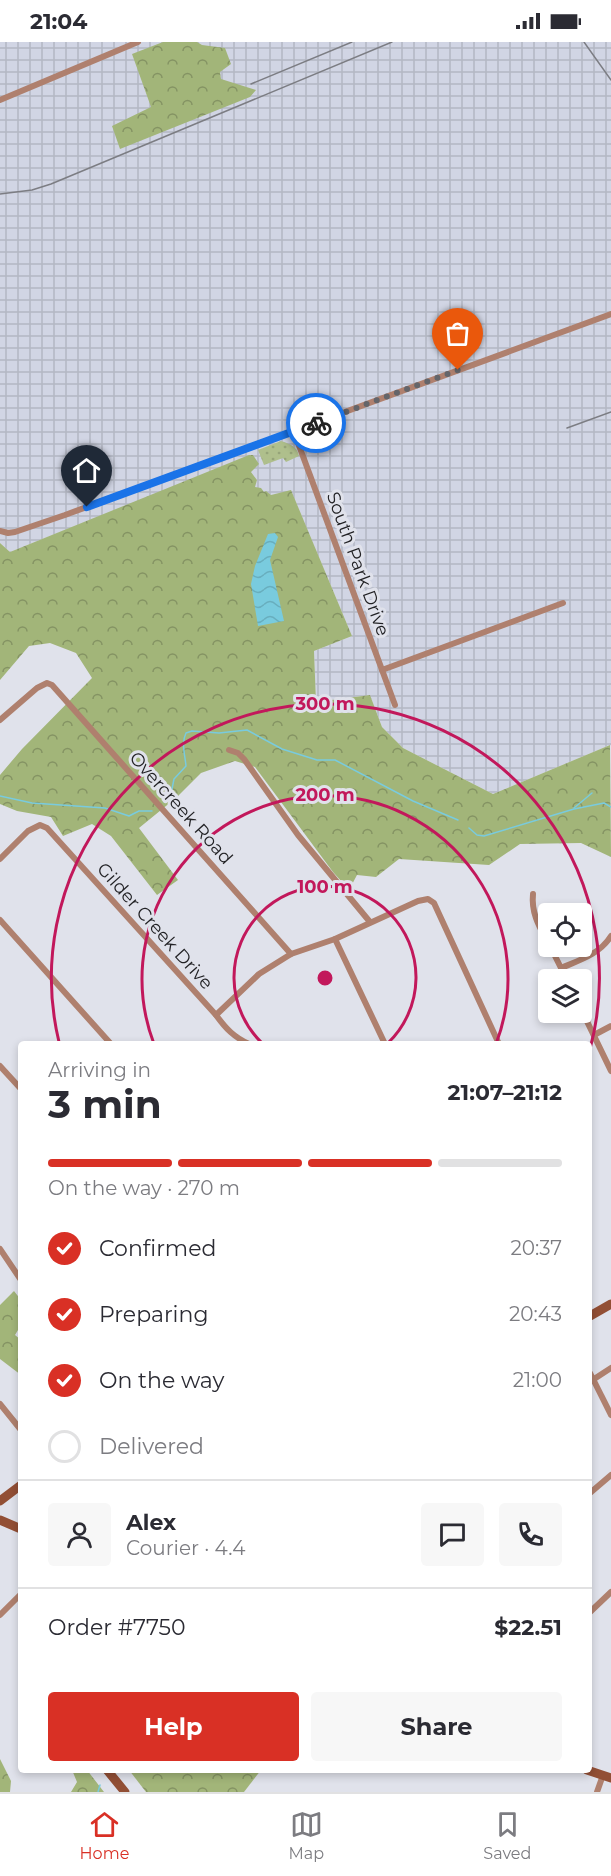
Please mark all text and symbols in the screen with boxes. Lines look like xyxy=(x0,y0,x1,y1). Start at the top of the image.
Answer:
text: 21:04 xyxy=(30,8,87,35)
pin xyxy=(432,308,483,370)
icon: bag xyxy=(441,317,474,350)
courier xyxy=(286,393,346,453)
icon: bike xyxy=(300,407,333,440)
pin xyxy=(61,445,112,507)
icon: home xyxy=(70,454,103,487)
street label: South Park Drive xyxy=(322,489,394,639)
text: 300 m xyxy=(294,693,355,715)
street label: Overcreek Road xyxy=(125,747,237,869)
text: 200 m xyxy=(295,784,355,806)
street label: Gilder Creek Drive xyxy=(92,858,218,994)
text: 100 m xyxy=(297,876,353,898)
map controls xyxy=(538,903,592,1023)
button: locate xyxy=(538,903,592,957)
centre of rings xyxy=(315,968,335,988)
button: layers xyxy=(538,969,592,1023)
text: Arriving in xyxy=(48,1058,151,1082)
text: 21:07–21:12 xyxy=(448,1079,562,1106)
text: 3 min xyxy=(48,1080,162,1128)
text: On the way · 270 m xyxy=(48,1176,240,1200)
icon: check xyxy=(48,1232,81,1265)
text: Confirmed xyxy=(99,1235,216,1262)
text: 20:37 xyxy=(510,1236,562,1260)
icon: check xyxy=(48,1298,81,1331)
text: Preparing xyxy=(99,1301,208,1328)
text: 20:43 xyxy=(509,1302,562,1326)
icon: check xyxy=(48,1364,81,1397)
text: On the way xyxy=(99,1367,224,1394)
text: 21:00 xyxy=(513,1368,562,1392)
text: Delivered xyxy=(99,1433,204,1460)
button: person xyxy=(48,1503,111,1566)
button: chat xyxy=(421,1503,484,1566)
button: phone xyxy=(499,1503,562,1566)
text: Alex xyxy=(126,1509,176,1536)
text: Courier · 4.4 xyxy=(126,1536,245,1560)
text: Order #7750 xyxy=(48,1614,186,1641)
text: $22.51 xyxy=(494,1614,562,1641)
button: Help xyxy=(48,1692,299,1761)
button: Share xyxy=(311,1692,562,1761)
tab: Home xyxy=(80,1808,129,1863)
tab: Map xyxy=(289,1808,324,1863)
tab: Saved xyxy=(483,1808,531,1863)

